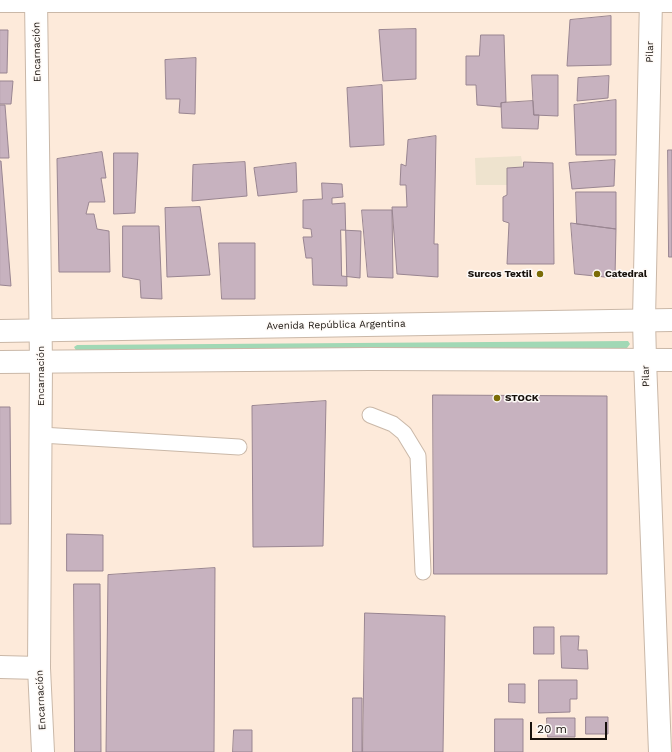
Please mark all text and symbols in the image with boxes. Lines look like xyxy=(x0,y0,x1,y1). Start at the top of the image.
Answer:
street label: Encarnación xyxy=(30,22,44,82)
street label: Pilar xyxy=(644,41,656,63)
place label: Surcos Textil xyxy=(468,268,532,280)
place label: Catedral xyxy=(605,268,647,280)
marker: Surcos Textil xyxy=(535,269,545,279)
marker: Catedral xyxy=(592,269,602,279)
street label: Avenida República Argentina xyxy=(266,318,406,332)
street label: Encarnación xyxy=(35,346,47,406)
street label: Pilar xyxy=(640,365,652,387)
place label: STOCK xyxy=(505,392,539,404)
marker: STOCK xyxy=(492,393,502,403)
street label: Encarnación xyxy=(33,670,49,730)
scale bar xyxy=(532,714,609,740)
text: 20 m xyxy=(537,722,567,736)

